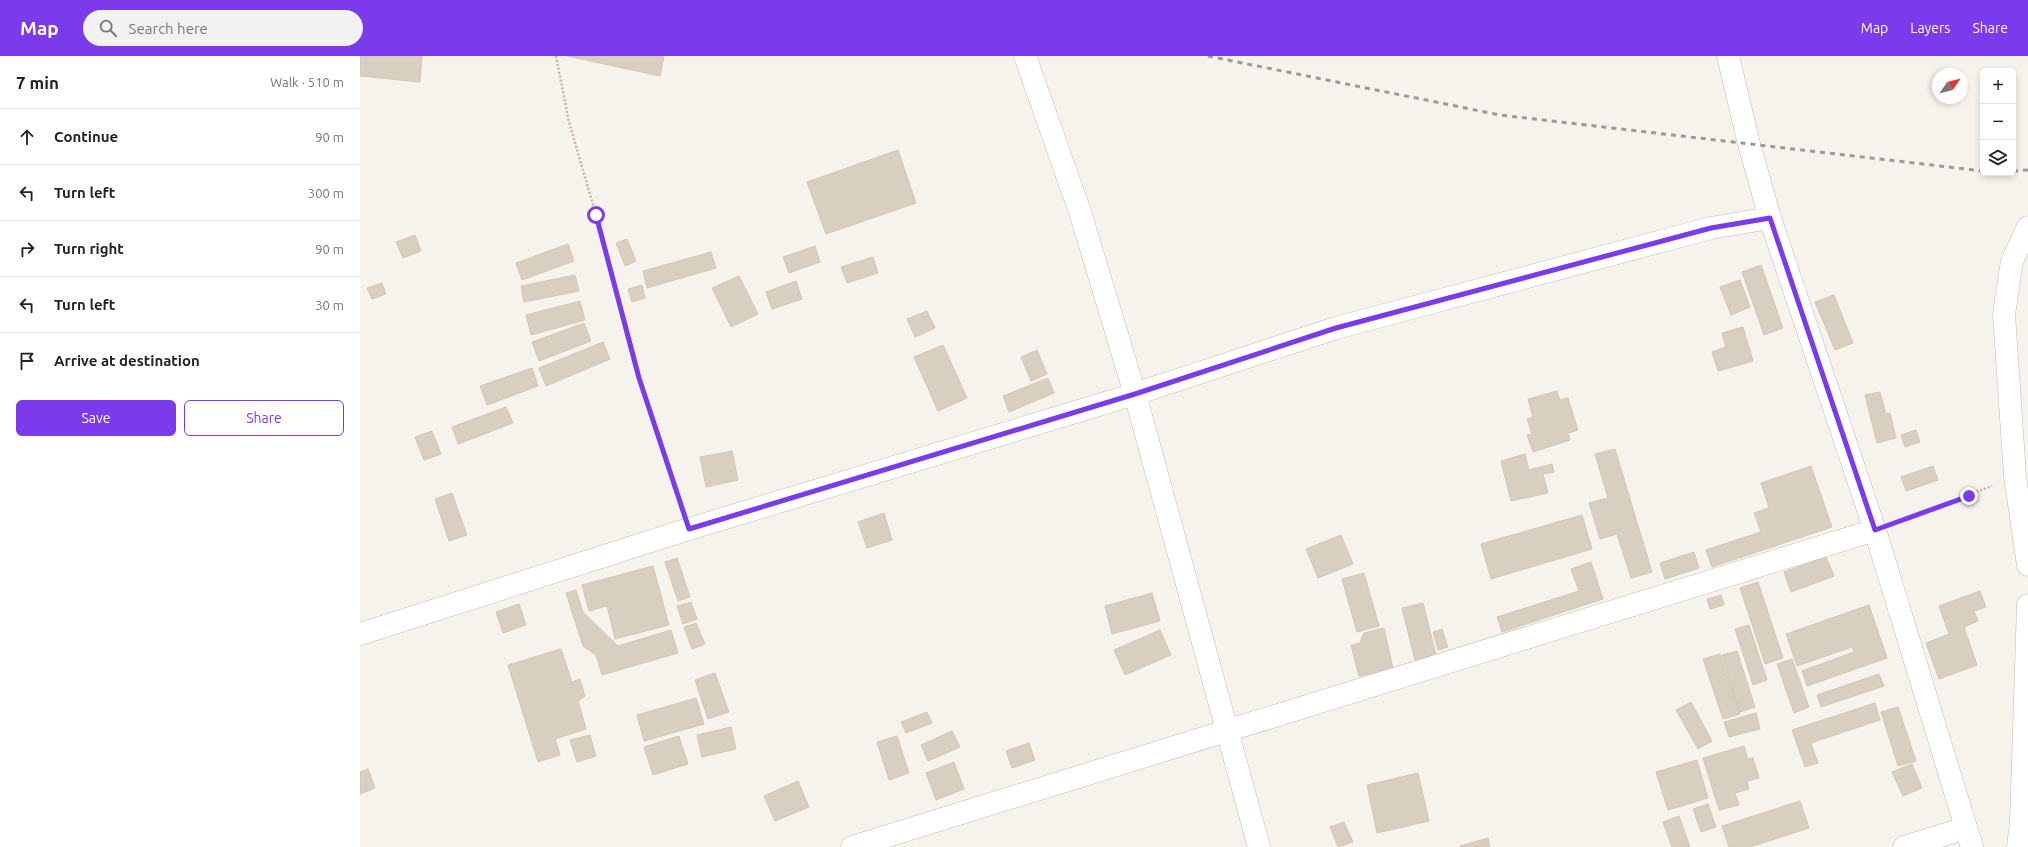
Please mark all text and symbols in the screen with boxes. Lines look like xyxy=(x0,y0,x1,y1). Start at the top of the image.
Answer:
search box xyxy=(83,10,363,46)
text: Map xyxy=(20,17,59,39)
icon: search xyxy=(97,17,119,39)
text: Search here xyxy=(129,20,208,37)
text: Map xyxy=(1861,20,1888,36)
text: Layers xyxy=(1910,20,1950,36)
text: Share xyxy=(1972,20,2008,36)
north arrow xyxy=(1932,68,1968,104)
map controls xyxy=(1980,68,2016,176)
button: + xyxy=(1980,68,2016,104)
text: 7 min xyxy=(16,73,59,92)
text: Walk · 510 m xyxy=(270,75,344,89)
button: − xyxy=(1980,104,2016,140)
icon: ahead xyxy=(16,126,38,148)
text: Continue xyxy=(54,128,118,145)
text: 90 m xyxy=(315,130,344,144)
button: layers xyxy=(1980,140,2016,176)
icon: left xyxy=(16,182,38,204)
text: Turn left xyxy=(54,184,115,201)
text: 300 m xyxy=(308,186,344,200)
route start xyxy=(587,206,605,224)
icon: right xyxy=(16,238,38,260)
text: Turn right xyxy=(54,240,124,257)
text: 90 m xyxy=(315,242,344,256)
icon: left xyxy=(16,294,38,316)
text: Turn left xyxy=(54,296,115,313)
text: 30 m xyxy=(315,298,344,312)
icon: arrive xyxy=(16,350,38,372)
text: Arrive at destination xyxy=(54,352,200,369)
button: Save xyxy=(16,400,176,436)
button: Share xyxy=(184,400,344,436)
route end xyxy=(1960,487,1978,505)

